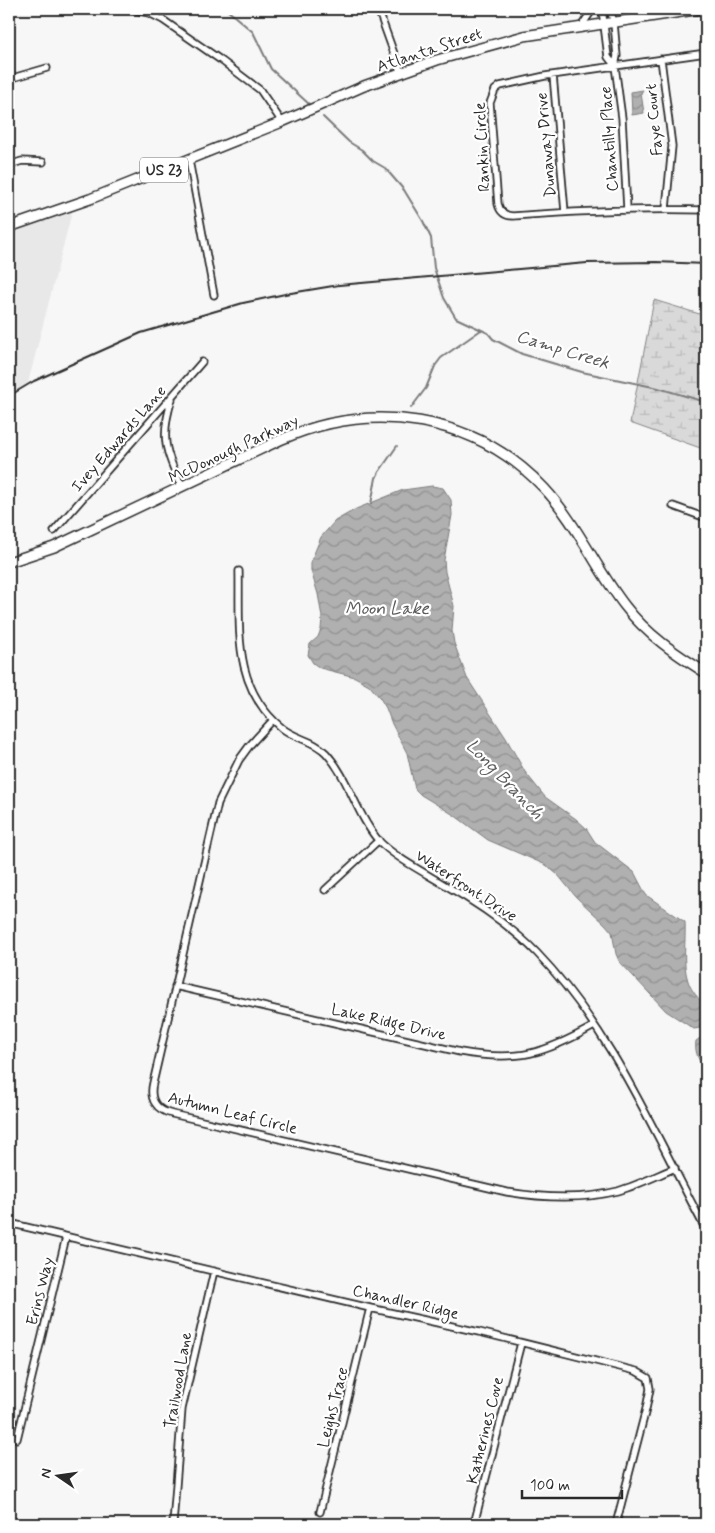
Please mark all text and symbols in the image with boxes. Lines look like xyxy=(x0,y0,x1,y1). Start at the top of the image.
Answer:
street label: Atlanta Street xyxy=(374,23,485,77)
street label: Faye Court xyxy=(641,83,668,157)
street label: Chantilly Place xyxy=(595,86,624,192)
street label: Dunaway Drive xyxy=(531,92,562,198)
street label: Rankin Circle xyxy=(470,101,495,192)
road number: US 23 xyxy=(140,158,188,182)
water label: Camp Creek xyxy=(513,324,612,376)
street label: Ivey Edwards Lane xyxy=(67,381,171,497)
street label: McDonough Parkway xyxy=(165,410,302,490)
water label: Moon Lake xyxy=(345,597,430,621)
water label: Long Branch xyxy=(459,735,549,826)
street label: Waterfront Drive xyxy=(411,846,521,927)
street label: Lake Ridge Drive xyxy=(329,999,449,1047)
street label: Autumn Leaf Circle xyxy=(166,1087,300,1140)
street label: Erins Way xyxy=(22,1255,59,1328)
street label: Chandler Ridge xyxy=(350,1280,461,1326)
street label: Trailwood Lane xyxy=(160,1330,197,1430)
street label: Leighs Trace xyxy=(313,1365,354,1450)
street label: Katherines Cove xyxy=(462,1374,509,1486)
north arrow xyxy=(32,1450,82,1500)
text: N xyxy=(36,1467,56,1480)
scale bar xyxy=(522,1468,622,1500)
text: 100 m xyxy=(530,1476,570,1496)

